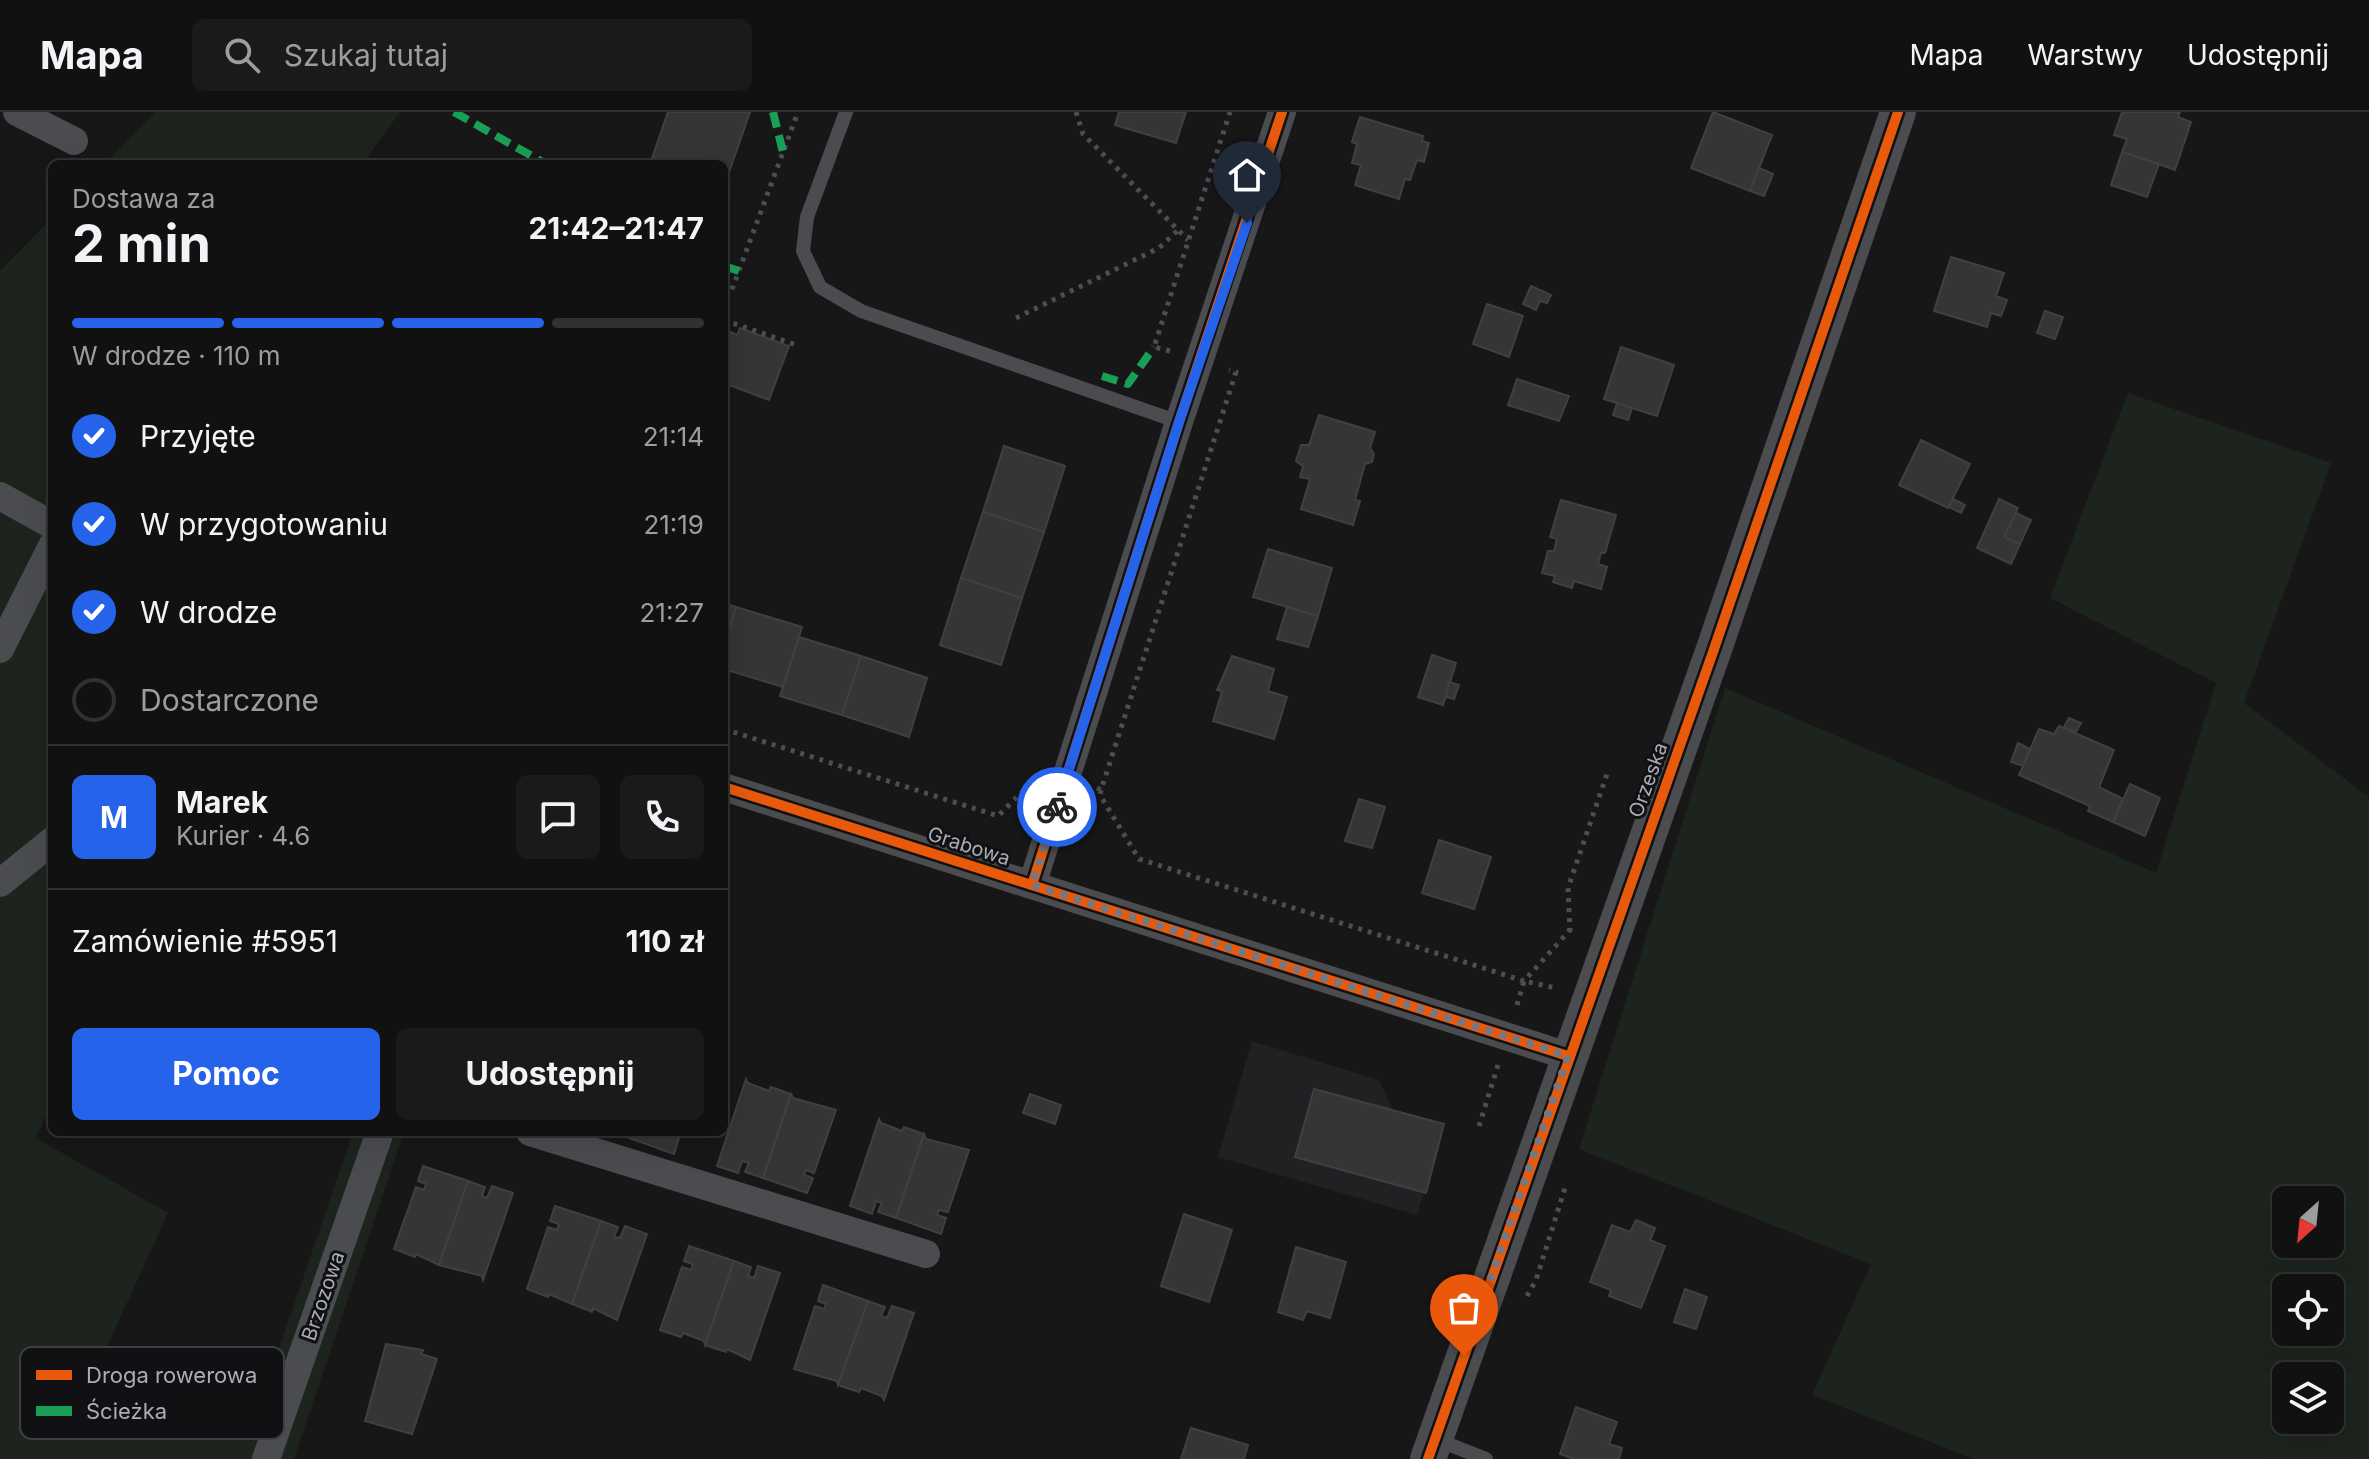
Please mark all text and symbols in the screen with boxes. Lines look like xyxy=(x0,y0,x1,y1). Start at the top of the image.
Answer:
search box xyxy=(192,19,752,91)
text: Mapa xyxy=(40,32,144,78)
icon: search xyxy=(220,33,264,77)
text: Szukaj tutaj xyxy=(284,37,448,73)
text: Mapa xyxy=(1909,38,1984,72)
text: Warstwy xyxy=(2028,38,2143,72)
text: Udostępnij xyxy=(2187,38,2329,72)
pin xyxy=(1213,141,1281,223)
icon: home xyxy=(1225,153,1269,197)
text: Dostawa za xyxy=(72,183,215,214)
text: 21:42–21:47 xyxy=(528,210,704,246)
text: 2 min xyxy=(72,212,211,275)
text: W drodze · 110 m xyxy=(72,340,281,371)
icon: check xyxy=(72,414,116,458)
text: Przyjęte xyxy=(140,418,256,454)
text: 21:14 xyxy=(643,421,704,452)
icon: check xyxy=(72,502,116,546)
text: W przygotowaniu xyxy=(140,506,388,542)
text: 21:19 xyxy=(643,509,704,540)
icon: check xyxy=(72,590,116,634)
text: W drodze xyxy=(140,594,277,630)
text: 21:27 xyxy=(640,597,704,628)
text: Dostarczone xyxy=(140,682,319,718)
street label: Orzeska xyxy=(1623,739,1673,821)
courier xyxy=(1017,767,1097,847)
button: chat xyxy=(516,775,600,859)
button: phone xyxy=(620,775,704,859)
text: Marek xyxy=(176,784,268,820)
icon: bike xyxy=(1035,785,1079,829)
text: M xyxy=(100,799,128,835)
text: Kurier · 4.6 xyxy=(176,820,310,851)
street label: Grabowa xyxy=(925,821,1013,871)
text: Zamówienie #5951 xyxy=(72,923,338,959)
text: 110 zł xyxy=(625,923,704,959)
button: Pomoc xyxy=(72,1028,380,1120)
button: Udostępnij xyxy=(396,1028,704,1120)
north arrow xyxy=(2272,1186,2344,1258)
map controls xyxy=(2272,1186,2344,1434)
street label: Brzozowa xyxy=(297,1248,349,1344)
pin xyxy=(1430,1274,1498,1356)
button: locate xyxy=(2272,1274,2344,1346)
icon: bag xyxy=(1442,1286,1486,1330)
legend xyxy=(20,1347,284,1439)
text: Droga rowerowa xyxy=(86,1362,257,1388)
button: layers xyxy=(2272,1362,2344,1434)
text: Ścieżka xyxy=(86,1398,167,1424)

